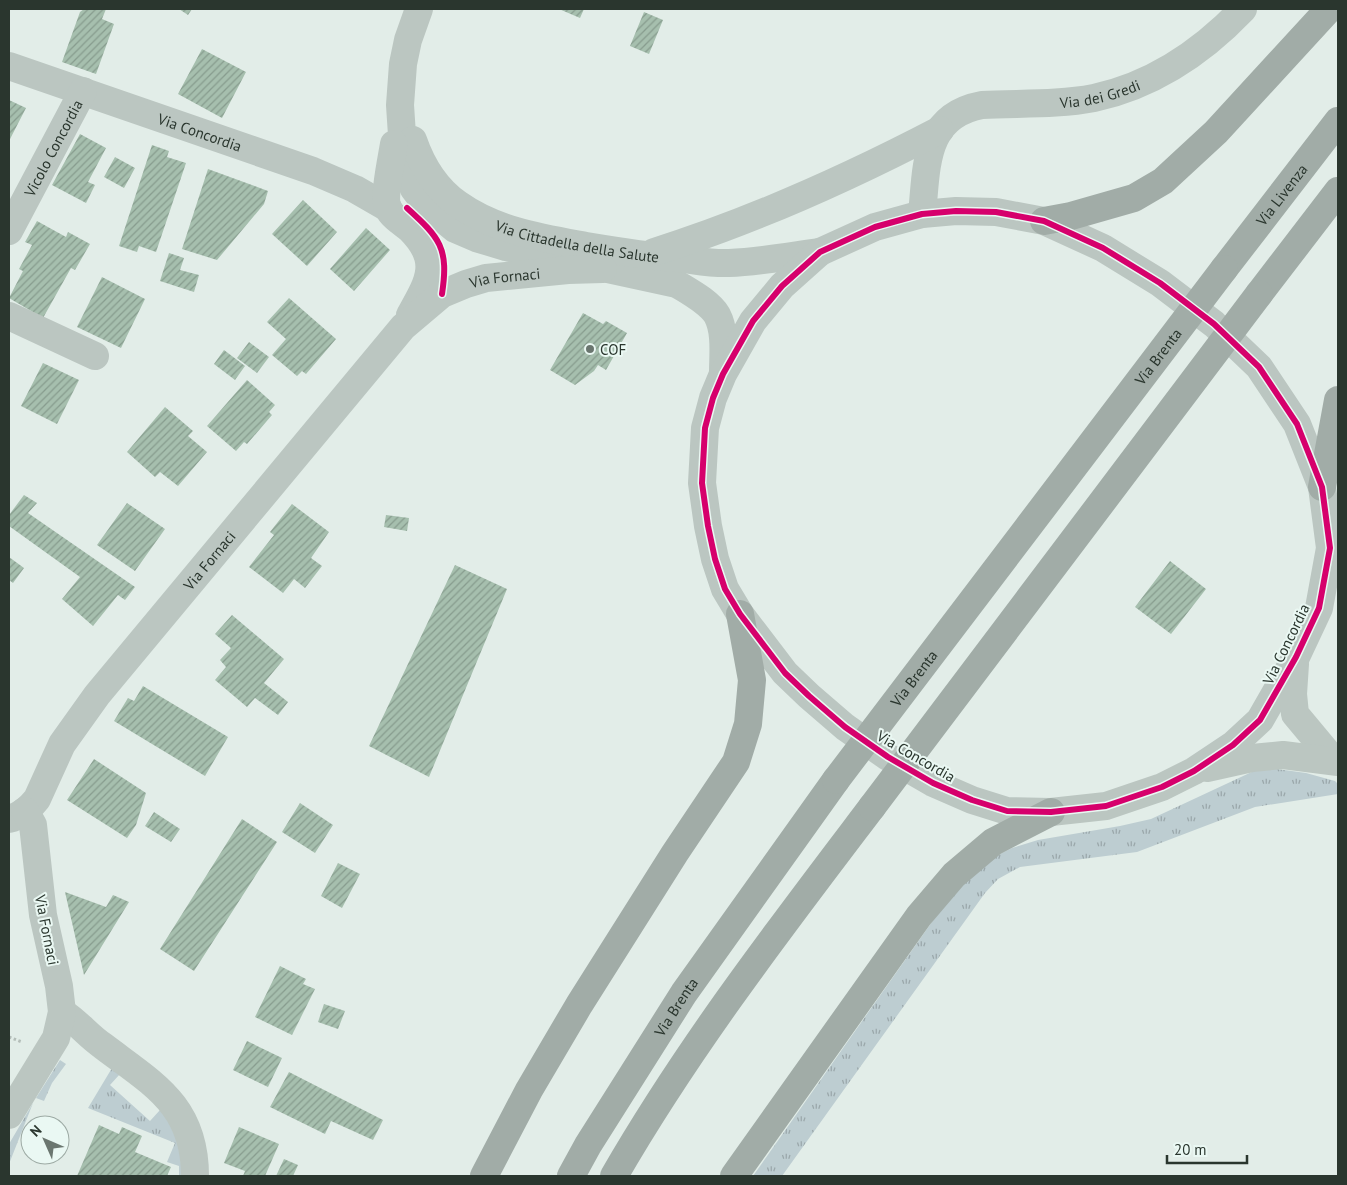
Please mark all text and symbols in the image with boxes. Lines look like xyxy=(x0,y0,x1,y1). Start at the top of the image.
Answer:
street label: Via dei Gredi xyxy=(1058,75,1143,112)
street label: Vicolo Concordia xyxy=(19,96,86,200)
street label: Via Concordia xyxy=(155,108,244,155)
street label: Via Livenza xyxy=(1251,160,1311,230)
street label: Via Cittadella della Salute xyxy=(492,215,660,266)
street label: Via Fornaci xyxy=(466,263,541,292)
street label: Via Brenta xyxy=(1129,324,1185,389)
place label: COF xyxy=(600,340,626,359)
marker: COF xyxy=(584,343,596,355)
street label: Via Fornaci xyxy=(178,527,239,595)
street label: Via Concordia xyxy=(1258,601,1314,688)
street label: Via Brenta xyxy=(885,646,941,711)
street label: Via Concordia xyxy=(873,725,959,786)
street label: Via Fornaci xyxy=(31,892,63,967)
street label: Via Brenta xyxy=(649,974,702,1041)
north arrow xyxy=(20,1115,70,1165)
text: N xyxy=(26,1121,45,1140)
scale bar xyxy=(1167,1132,1247,1164)
text: 20 m xyxy=(1174,1140,1207,1159)

